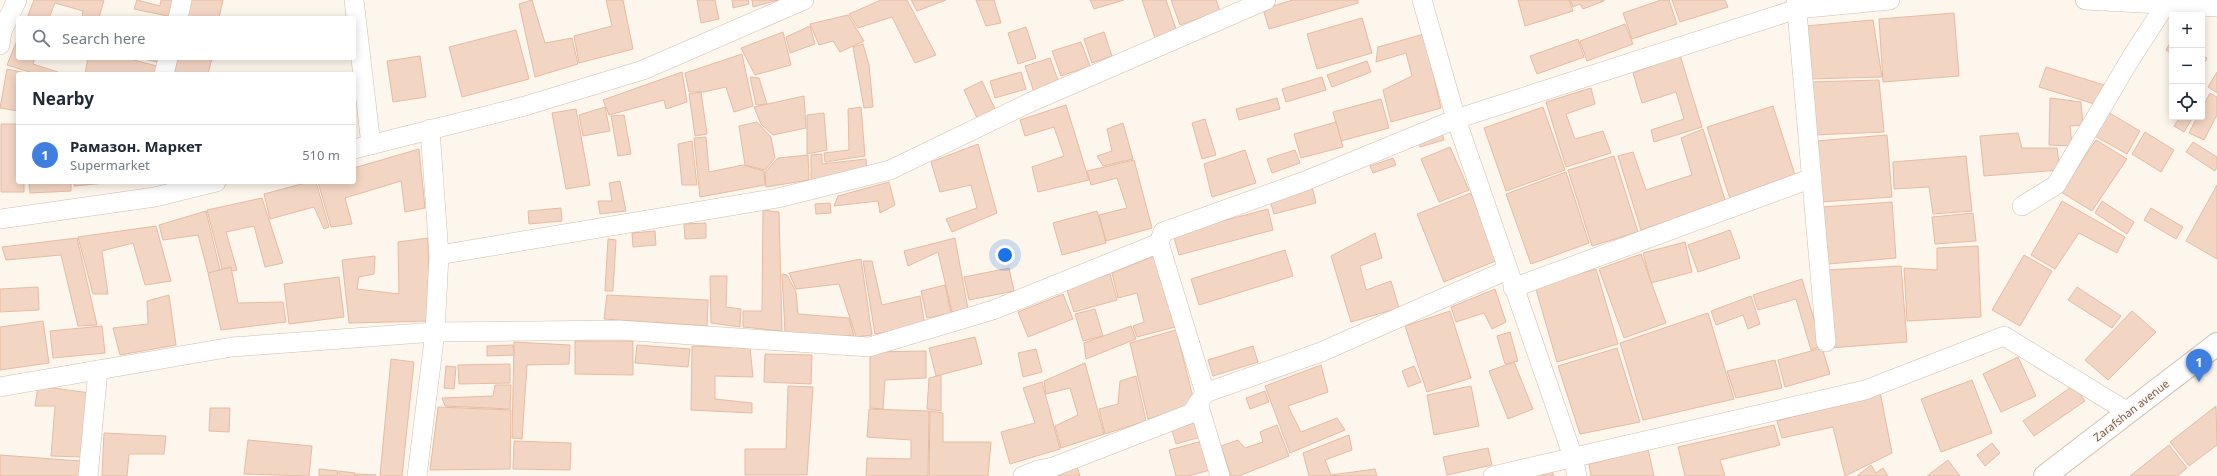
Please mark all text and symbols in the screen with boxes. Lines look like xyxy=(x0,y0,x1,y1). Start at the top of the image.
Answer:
map controls xyxy=(2169,12,2205,120)
button: + xyxy=(2169,12,2205,48)
search box xyxy=(16,16,356,60)
icon: search xyxy=(30,27,52,49)
text: Search here xyxy=(62,28,145,48)
button: − xyxy=(2169,48,2205,84)
button: locate xyxy=(2169,84,2205,120)
text: Nearby xyxy=(32,87,94,110)
text: Рамазон. Маркет xyxy=(70,136,202,156)
text: 1 xyxy=(41,146,49,164)
text: 510 m xyxy=(302,146,340,164)
text: Supermarket xyxy=(70,156,150,174)
your location xyxy=(995,245,1015,265)
pin: 1 xyxy=(2186,349,2212,382)
street label: Zarafshan avenue xyxy=(2090,376,2172,444)

